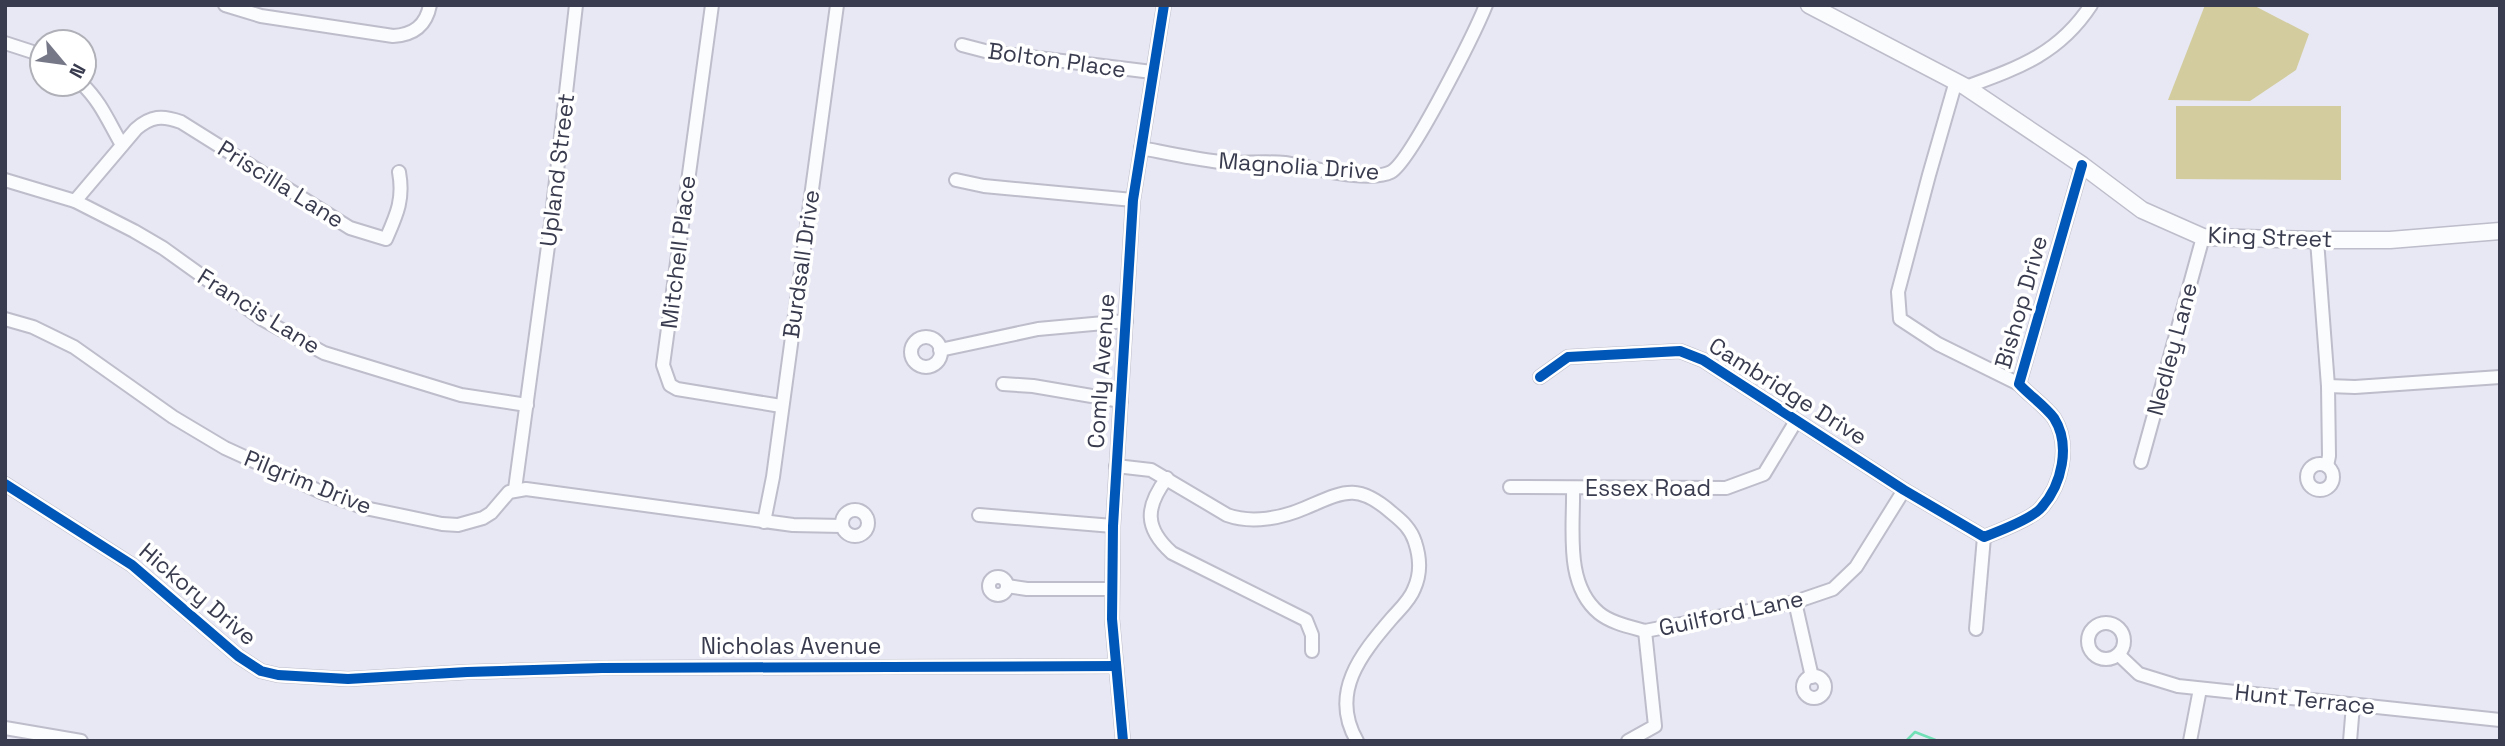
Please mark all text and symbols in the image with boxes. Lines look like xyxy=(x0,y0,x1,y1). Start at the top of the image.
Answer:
north arrow xyxy=(28,28,98,98)
street label: Bolton Place xyxy=(986,35,1128,85)
text: N xyxy=(63,59,91,83)
street label: Upland Street xyxy=(533,92,581,248)
street label: Priscilla Lane xyxy=(212,133,350,235)
street label: Magnolia Drive xyxy=(1217,145,1381,187)
street label: Mitchell Place xyxy=(654,174,702,330)
street label: Burdsall Drive xyxy=(776,188,826,340)
street label: King Street xyxy=(2207,220,2333,254)
street label: Bishop Drive xyxy=(1988,232,2054,372)
street label: Francis Lane xyxy=(192,261,326,361)
street label: Nedley Lane xyxy=(2140,279,2204,419)
street label: Comly Avenue xyxy=(1081,292,1121,450)
street label: Cambridge Drive xyxy=(1703,330,1873,452)
street label: Pilgrim Drive xyxy=(240,443,376,521)
street label: Essex Road xyxy=(1585,473,1711,503)
street label: Hickory Drive xyxy=(133,536,263,652)
street label: Guilford Lane xyxy=(1656,583,1806,643)
street label: Nicholas Avenue xyxy=(701,631,881,661)
street label: Hunt Terrace xyxy=(2233,677,2377,721)

